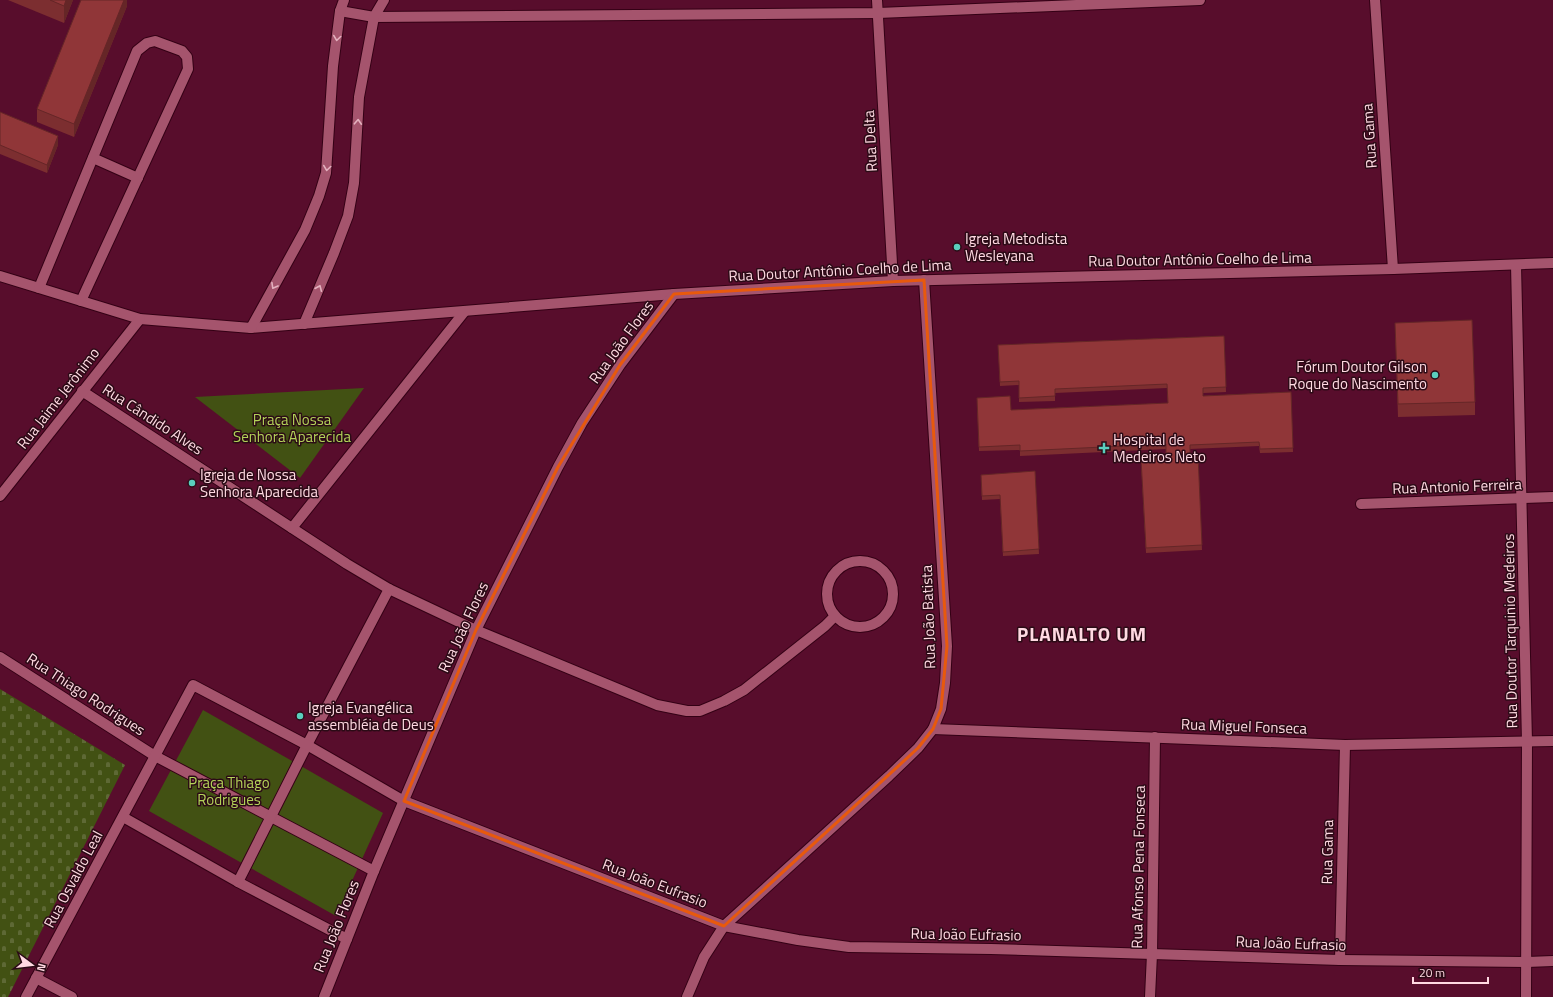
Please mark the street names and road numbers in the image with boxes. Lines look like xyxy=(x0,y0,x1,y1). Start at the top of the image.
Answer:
street label: Rua Gama xyxy=(1355,102,1383,169)
street label: Rua Delta xyxy=(857,109,883,172)
street label: Rua Doutor Antônio Coelho de Lima xyxy=(1088,246,1312,272)
street label: Rua Doutor Antônio Coelho de Lima xyxy=(728,253,953,287)
street label: Rua João Flores xyxy=(583,296,659,388)
street label: Rua Jaime Jerônimo xyxy=(11,342,105,454)
street label: Rua Cândido Alves xyxy=(98,378,208,460)
street label: Rua Antonio Ferreira xyxy=(1392,472,1523,500)
street label: Rua Doutor Tarquinio Medeiros xyxy=(1497,533,1523,729)
street label: Rua João Batista xyxy=(915,564,941,669)
street label: Rua João Flores xyxy=(432,578,494,676)
street label: Rua Thiago Rodrigues xyxy=(22,647,150,741)
street label: Rua Miguel Fonseca xyxy=(1181,712,1308,740)
street label: Rua Afonso Pena Fonseca xyxy=(1125,785,1151,949)
street label: Rua Gama xyxy=(1315,819,1339,885)
street label: Rua Osvaldo Leal xyxy=(38,826,108,932)
street label: Rua João Eufrasio xyxy=(599,852,711,914)
street label: Rua João Flores xyxy=(307,876,365,976)
street label: Rua João Eufrasio xyxy=(910,922,1022,946)
street label: Rua João Eufrasio xyxy=(1235,930,1347,956)

